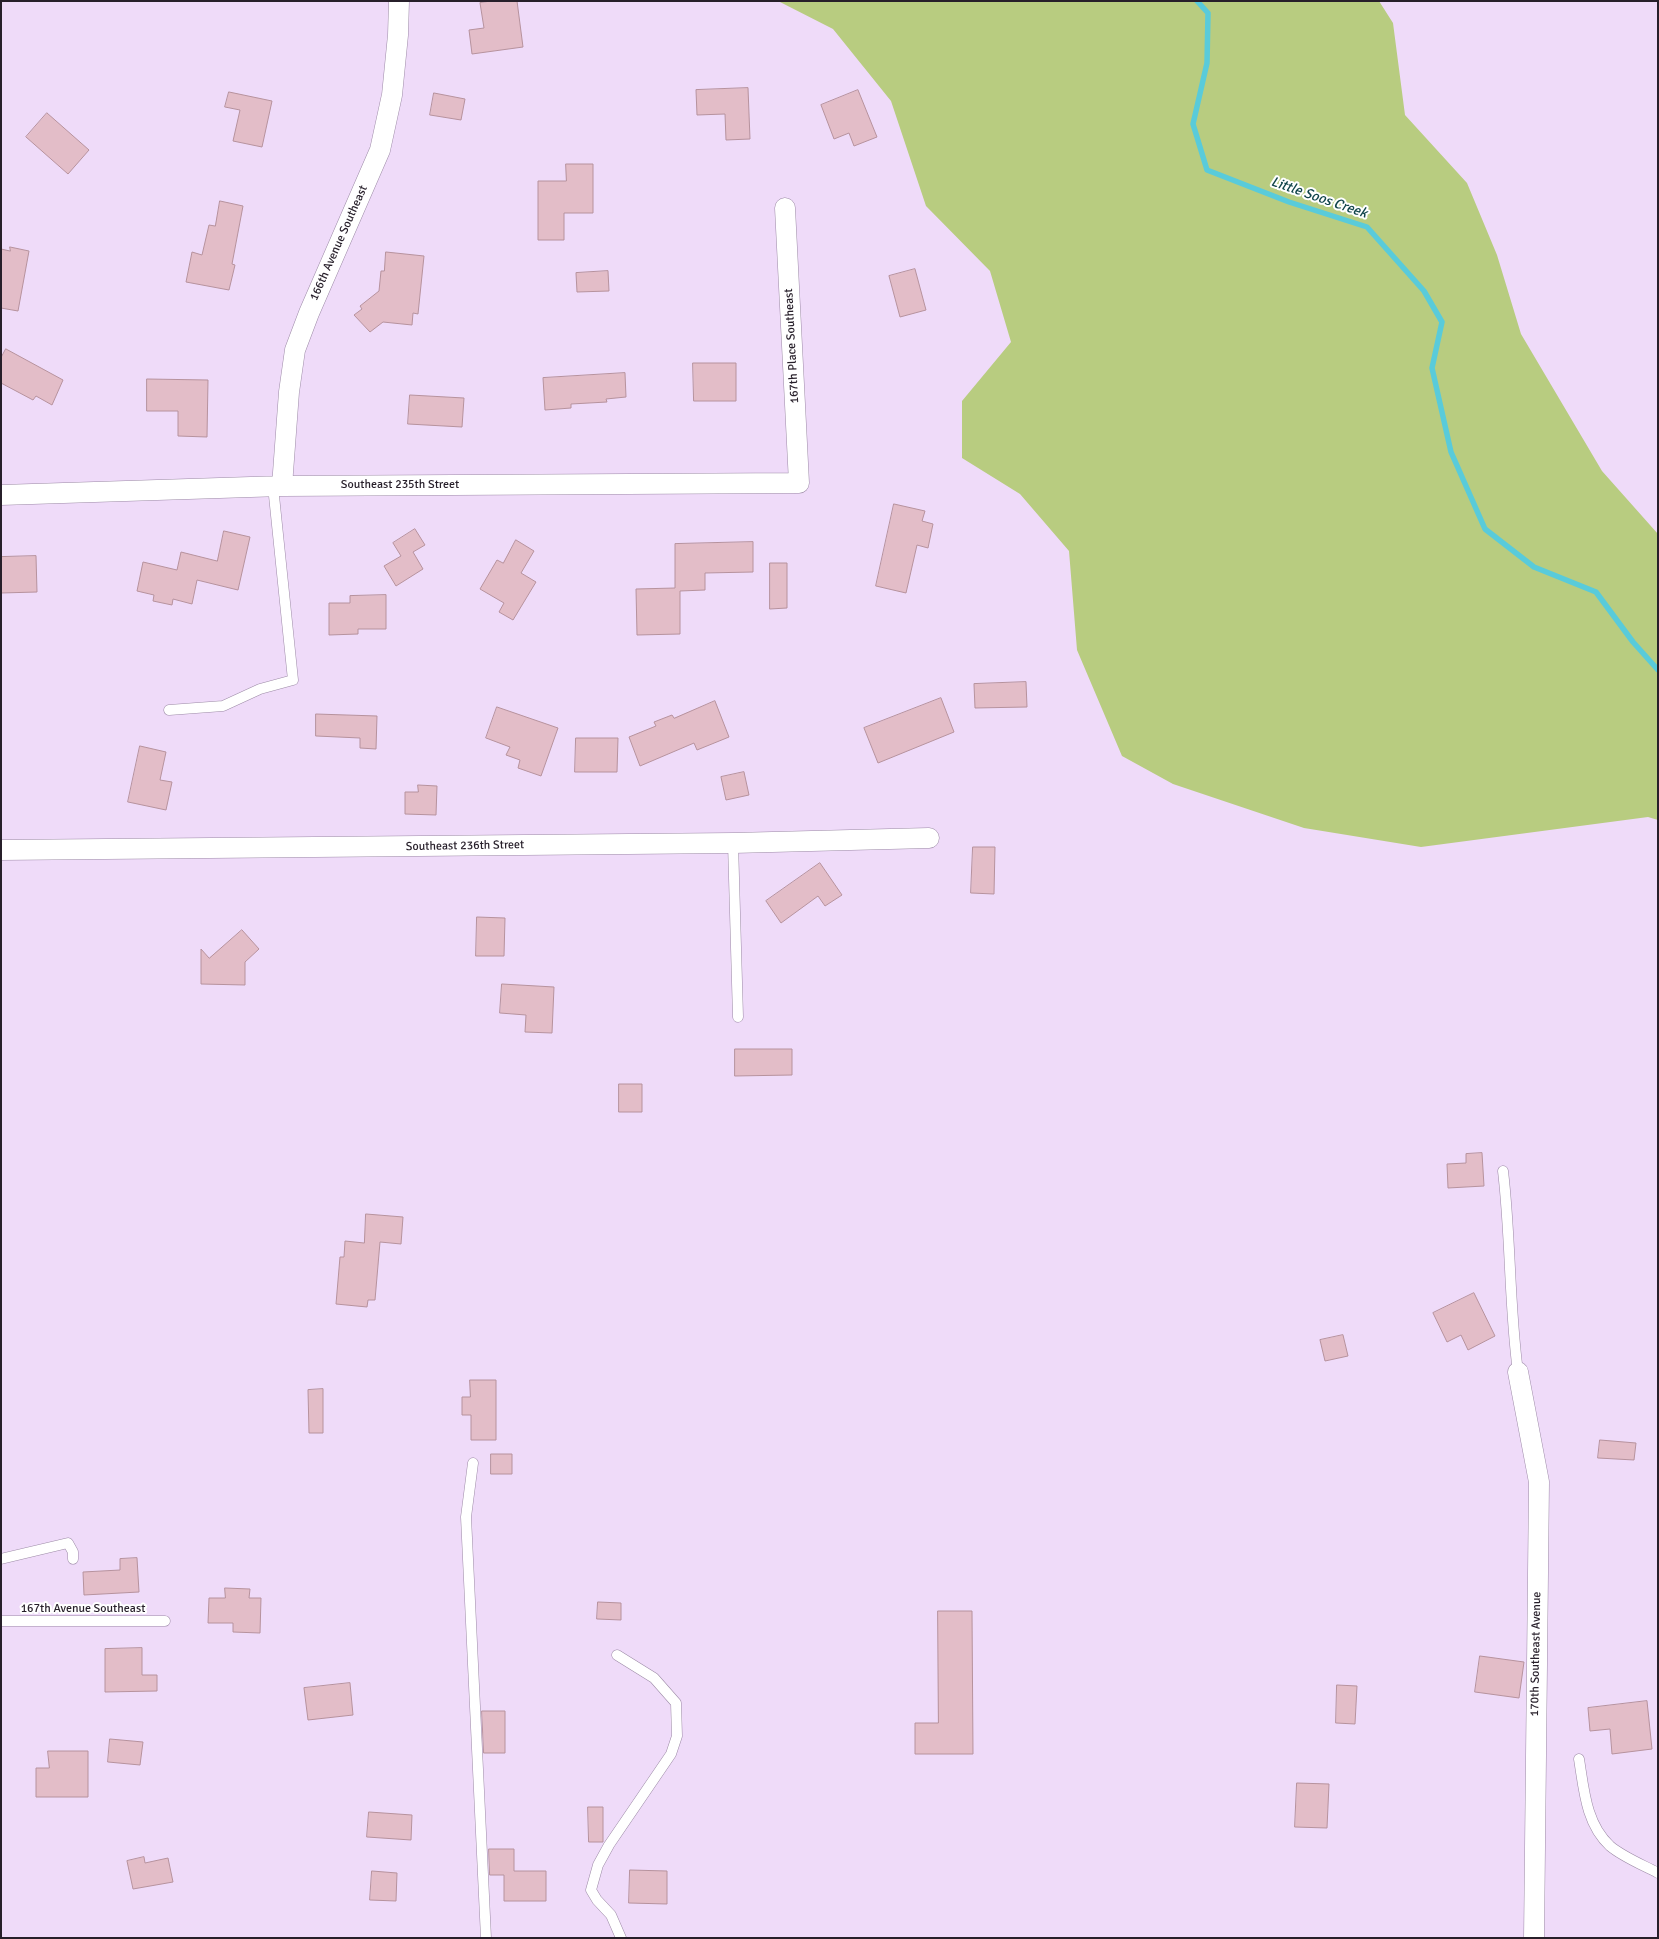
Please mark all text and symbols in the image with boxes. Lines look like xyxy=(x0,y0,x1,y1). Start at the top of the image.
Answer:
water label: Little Soos Creek xyxy=(1269,174,1369,222)
street label: 166th Avenue Southeast xyxy=(307,183,371,303)
street label: 167th Place Southeast xyxy=(782,288,802,404)
street label: Southeast 235th Street xyxy=(341,478,459,492)
street label: Southeast 236th Street xyxy=(406,838,524,854)
street label: 170th Southeast Avenue xyxy=(1528,1592,1544,1716)
street label: 167th Avenue Southeast xyxy=(21,1602,145,1616)

